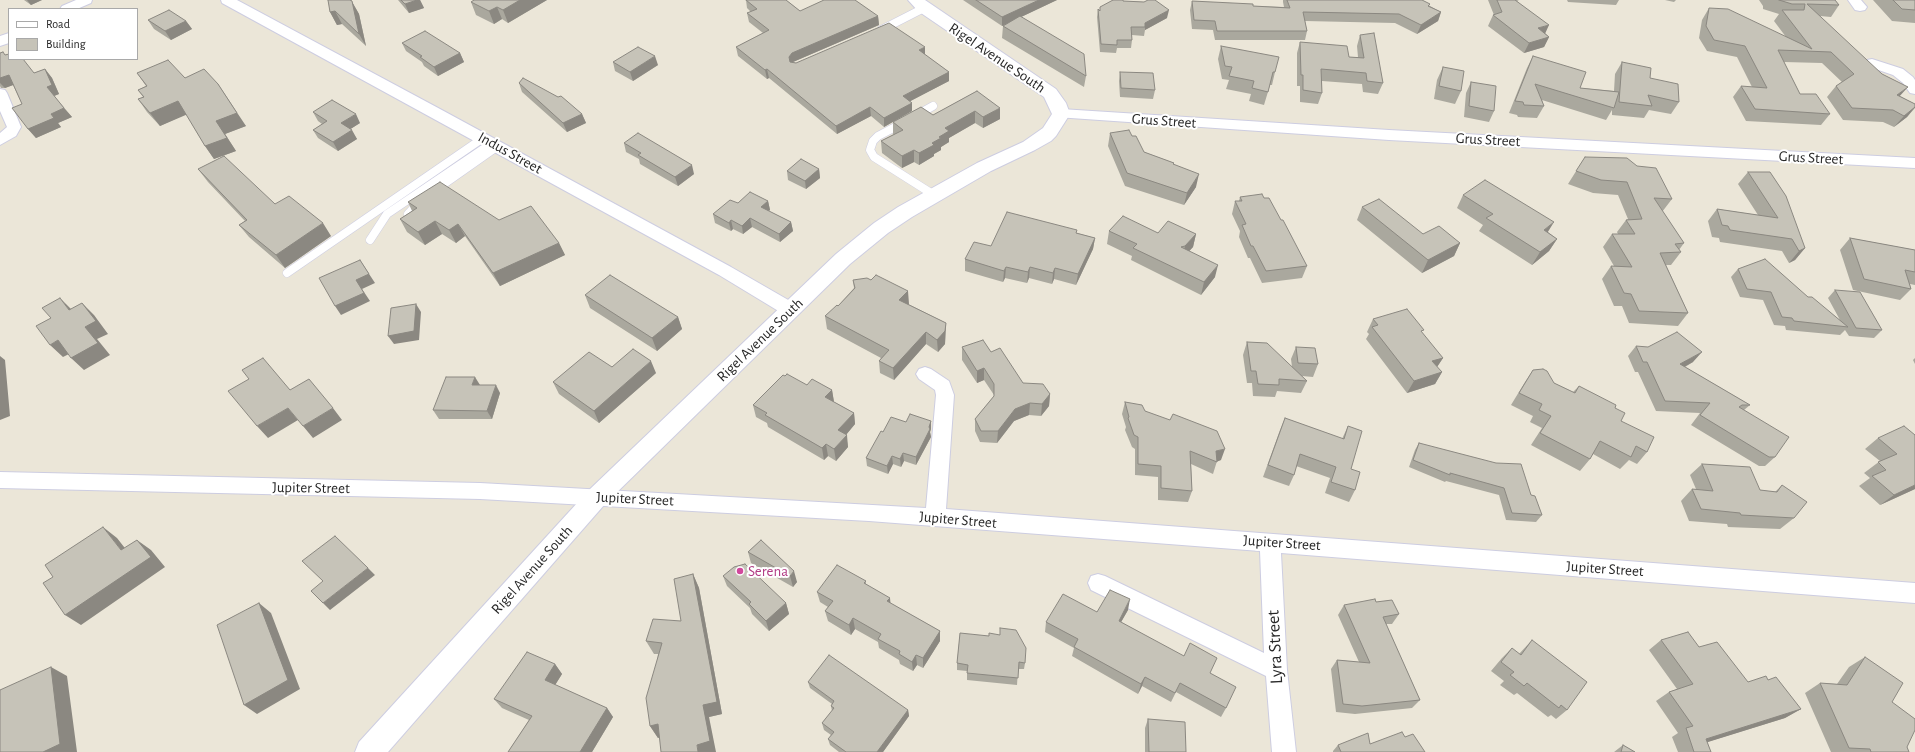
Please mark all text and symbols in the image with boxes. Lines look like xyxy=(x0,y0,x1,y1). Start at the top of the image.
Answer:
legend xyxy=(8,8,138,60)
text: Road xyxy=(46,18,70,30)
street label: Rigel Avenue South xyxy=(945,19,1049,97)
text: Building xyxy=(46,38,86,50)
street label: Grus Street xyxy=(1131,110,1197,132)
street label: Indus Street xyxy=(475,128,545,178)
street label: Grus Street xyxy=(1455,129,1521,151)
street label: Grus Street xyxy=(1778,147,1844,169)
street label: Rigel Avenue South xyxy=(713,294,807,386)
street label: Jupiter Street xyxy=(272,478,350,498)
street label: Jupiter Street xyxy=(596,488,674,510)
street label: Jupiter Street xyxy=(919,508,997,532)
street label: Rigel Avenue South xyxy=(488,522,576,618)
street label: Jupiter Street xyxy=(1243,531,1321,555)
street label: Jupiter Street xyxy=(1566,557,1644,581)
place label: Serena xyxy=(748,562,788,580)
marker: Serena xyxy=(735,566,745,576)
street label: Lyra Street xyxy=(1262,609,1288,685)

